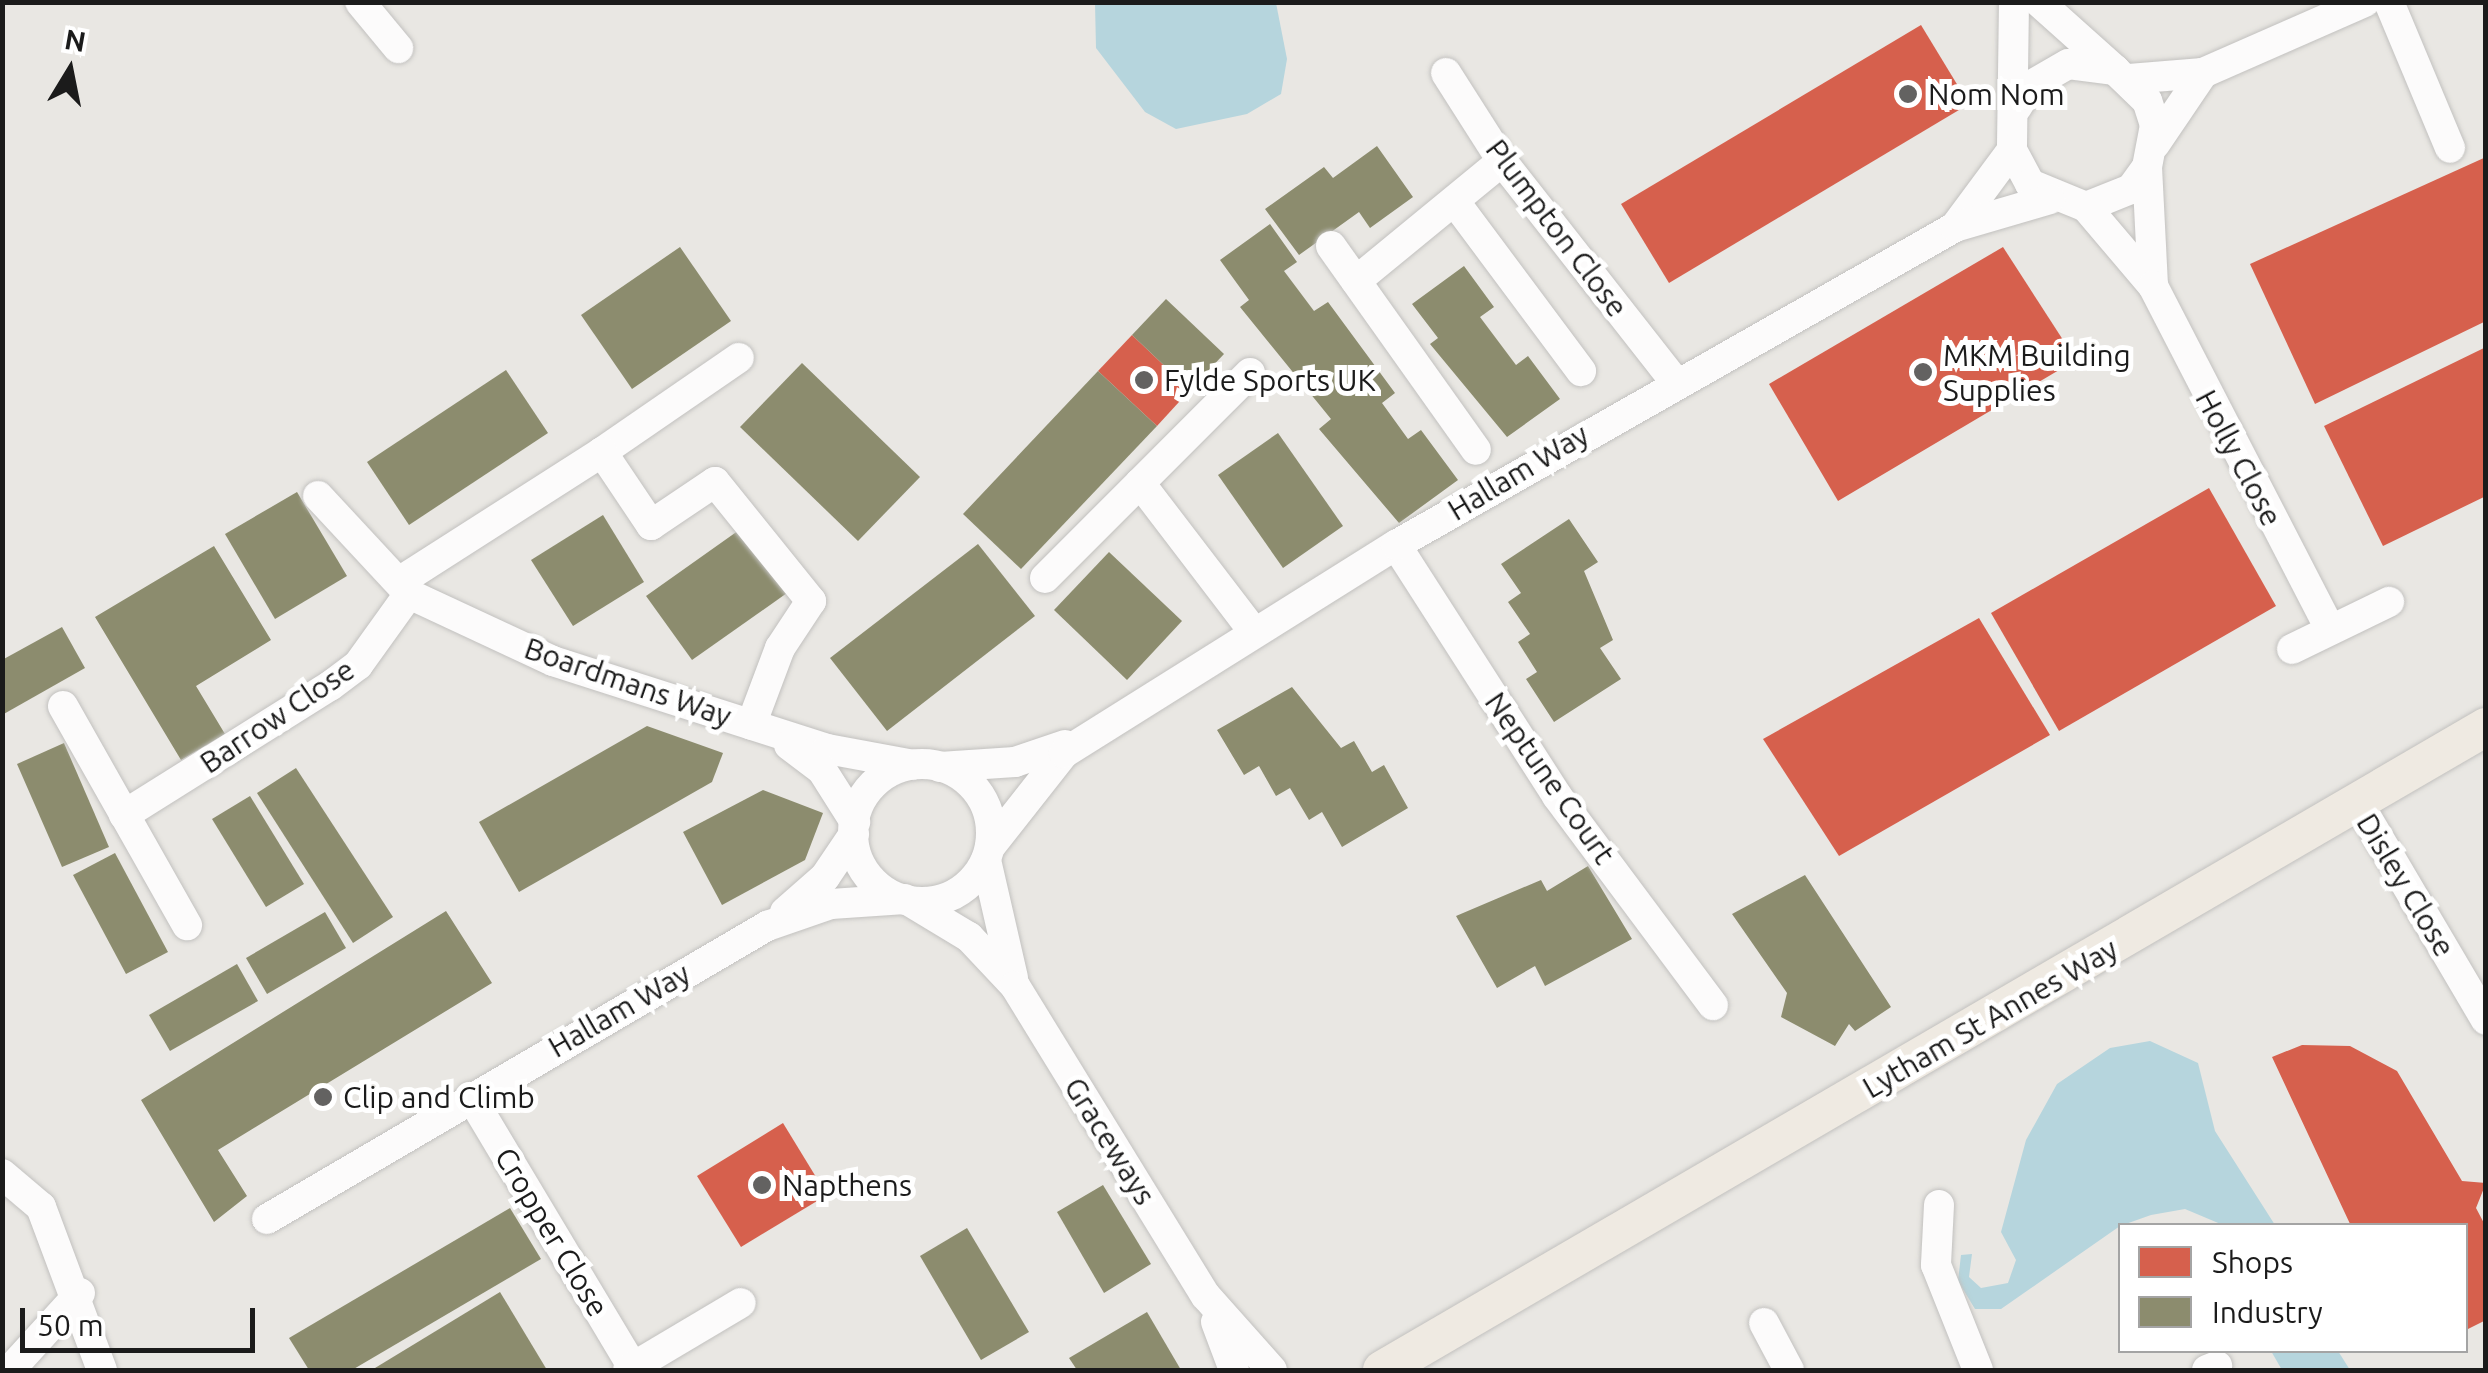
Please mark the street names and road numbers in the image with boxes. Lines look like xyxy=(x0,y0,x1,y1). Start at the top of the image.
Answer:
street label: Plumpton Close xyxy=(1479,132,1635,324)
street label: Holly Close xyxy=(2188,384,2290,532)
street label: Hallam Way xyxy=(1441,416,1595,528)
street label: Boardmans Way xyxy=(520,630,736,734)
street label: Barrow Close xyxy=(193,651,361,781)
street label: Neptune Court xyxy=(1478,685,1622,871)
street label: Disley Close xyxy=(2349,807,2463,963)
street label: Lytham St Annes Way xyxy=(1856,930,2124,1106)
street label: Hallam Way xyxy=(542,955,696,1065)
street label: Graceways xyxy=(1057,1071,1163,1211)
street label: Cropper Close xyxy=(487,1141,617,1323)

